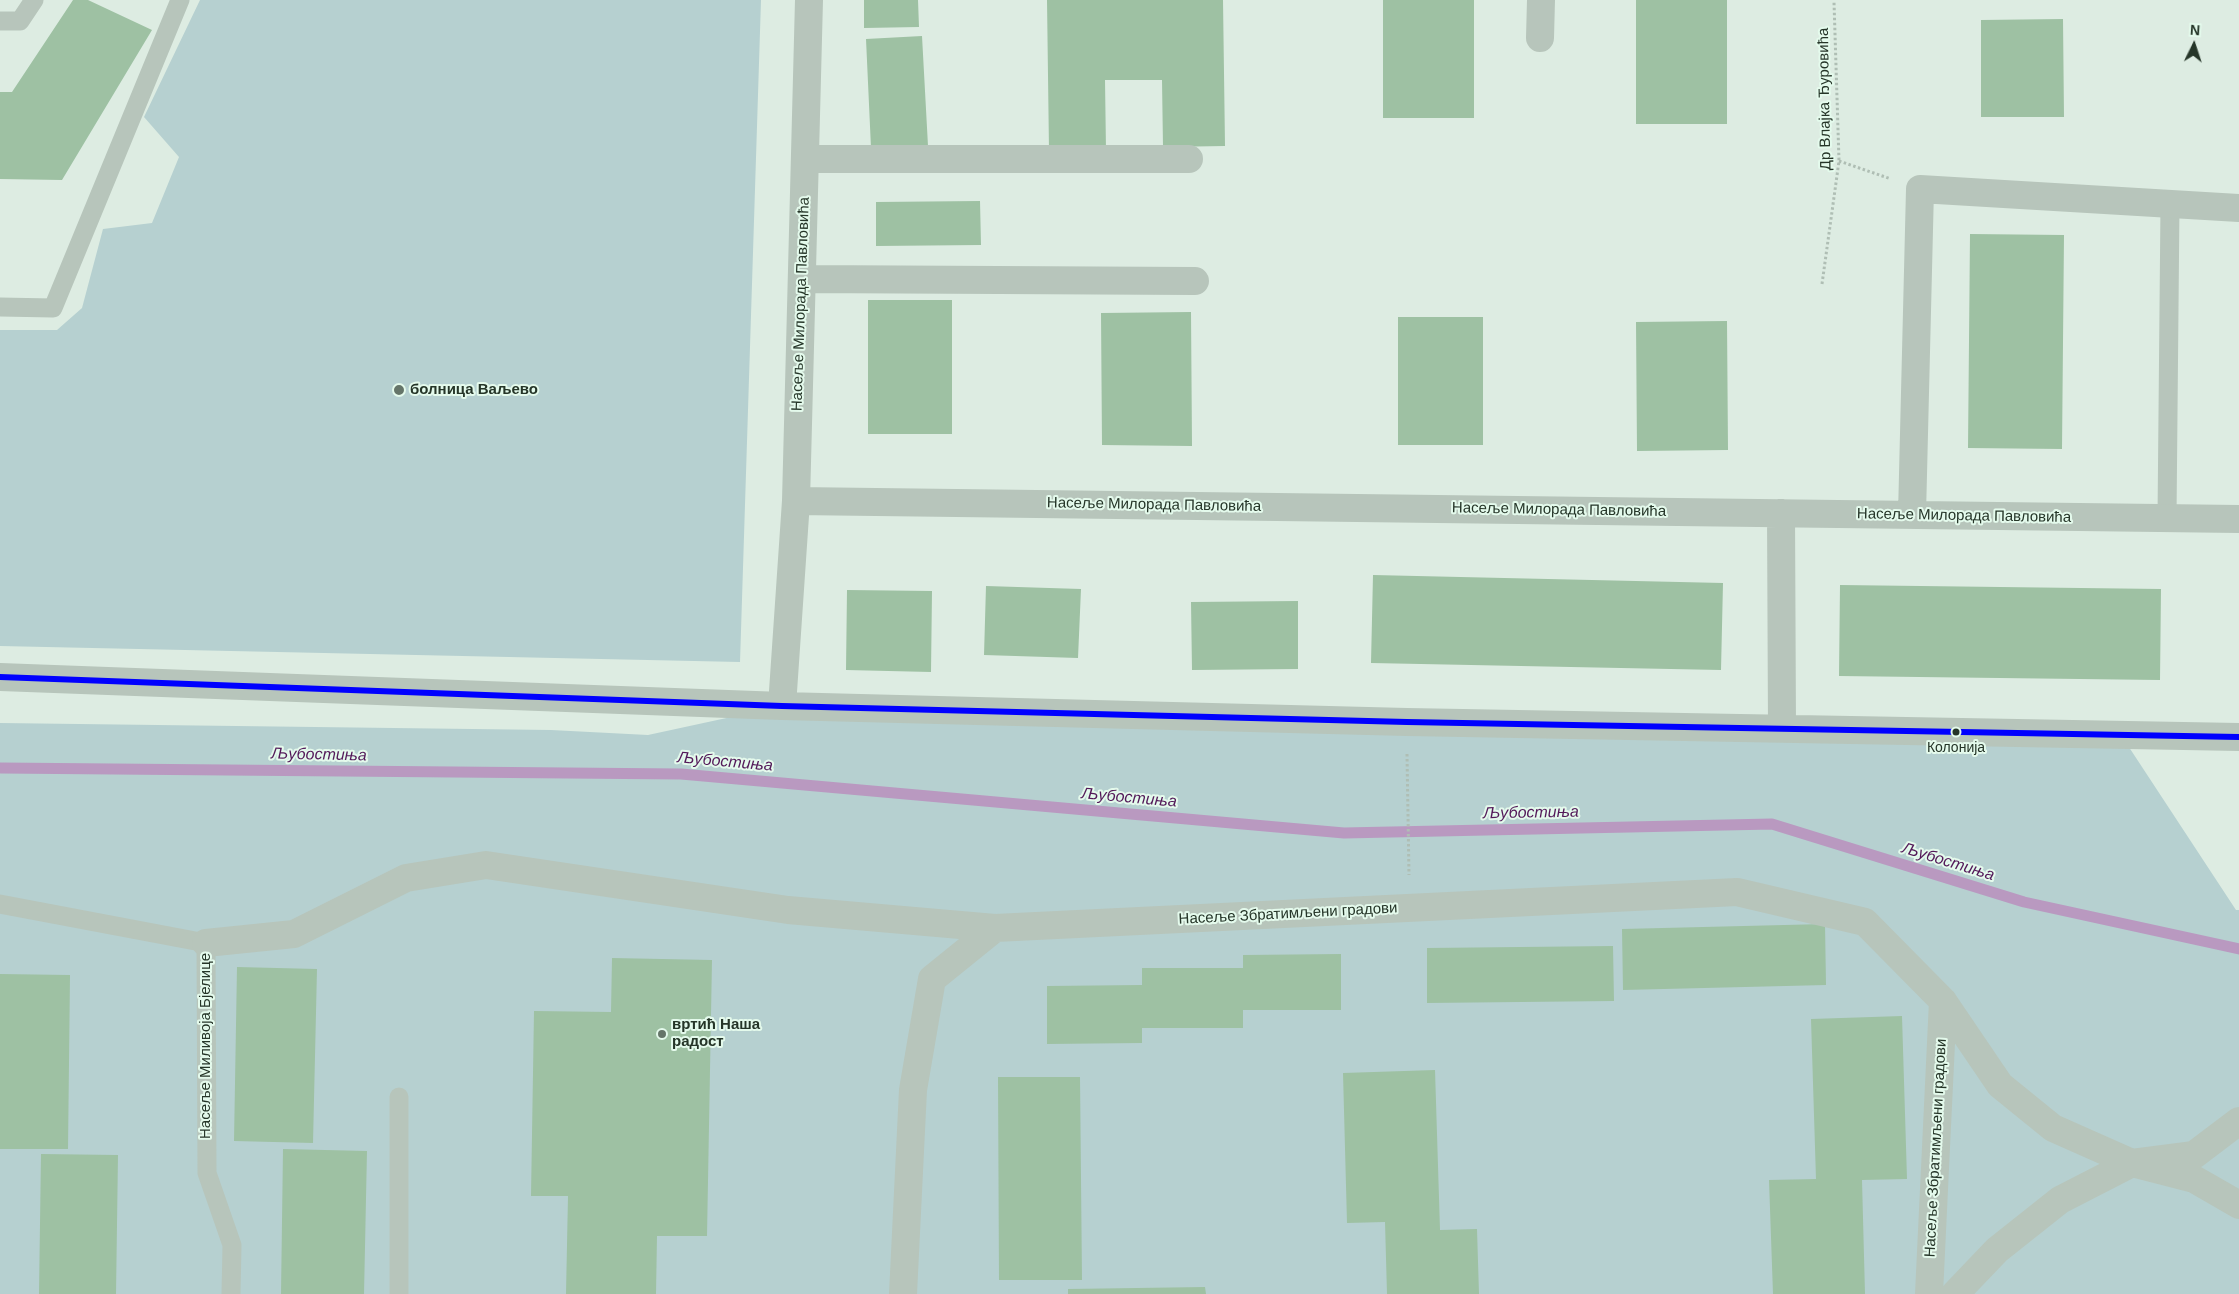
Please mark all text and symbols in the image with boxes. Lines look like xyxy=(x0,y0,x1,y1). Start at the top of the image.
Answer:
north arrow xyxy=(2169,20,2219,70)
text: N xyxy=(2189,22,2201,38)
street label: Др Влајка Ђуровића xyxy=(1815,28,1835,170)
street label: Насеље Милорада Павловића xyxy=(788,197,814,411)
place label: болница Ваљево xyxy=(410,381,538,399)
marker: болница Ваљево xyxy=(392,383,406,397)
street label: Насеље Милорада Павловића xyxy=(1047,494,1261,516)
street label: Насеље Милорада Павловића xyxy=(1452,499,1666,521)
street label: Насеље Милорада Павловића xyxy=(1857,505,2071,527)
marker: Колонија xyxy=(1951,727,1961,737)
place label: Колонија xyxy=(1927,740,1985,756)
water label: Љубостиња xyxy=(271,745,367,765)
water label: Љубостиња xyxy=(677,748,773,776)
water label: Љубостиња xyxy=(1081,784,1177,812)
water label: Љубостиња xyxy=(1483,803,1579,823)
water label: Љубостиња xyxy=(1899,839,1997,885)
street label: Насеље Збратимљени градови xyxy=(1178,899,1398,929)
street label: Насеље Миливоја Бјелице xyxy=(197,953,215,1139)
place label: вртић Наша радост xyxy=(672,1016,760,1051)
marker: вртић Наша радост xyxy=(656,1028,668,1040)
street label: Насеље Збратимљени градови xyxy=(1921,1038,1951,1258)

